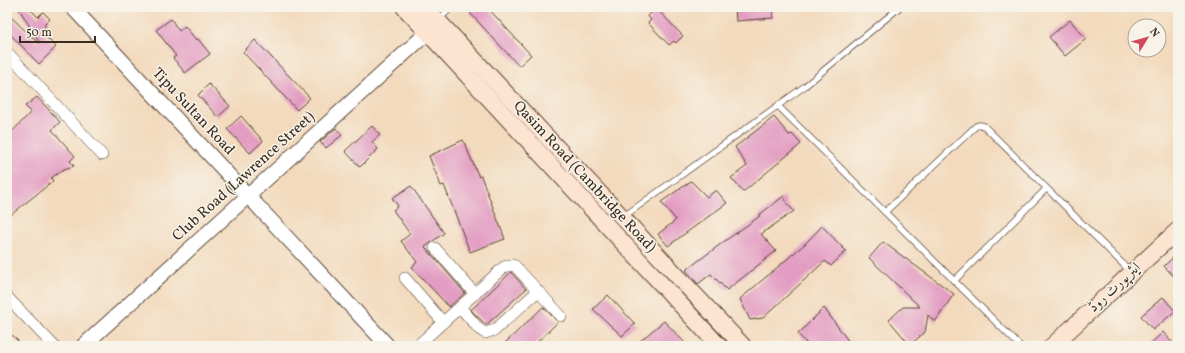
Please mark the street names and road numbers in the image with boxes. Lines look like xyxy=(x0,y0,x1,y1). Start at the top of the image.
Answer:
street label: Tipu Sultan Road xyxy=(147,64,239,160)
street label: Qasim Road (Cambridge Road) xyxy=(508,96,660,258)
street label: Club Road (Lawrence Street) xyxy=(168,107,320,247)
street label: ایئرپورٹ روڈ xyxy=(1084,258,1146,318)

